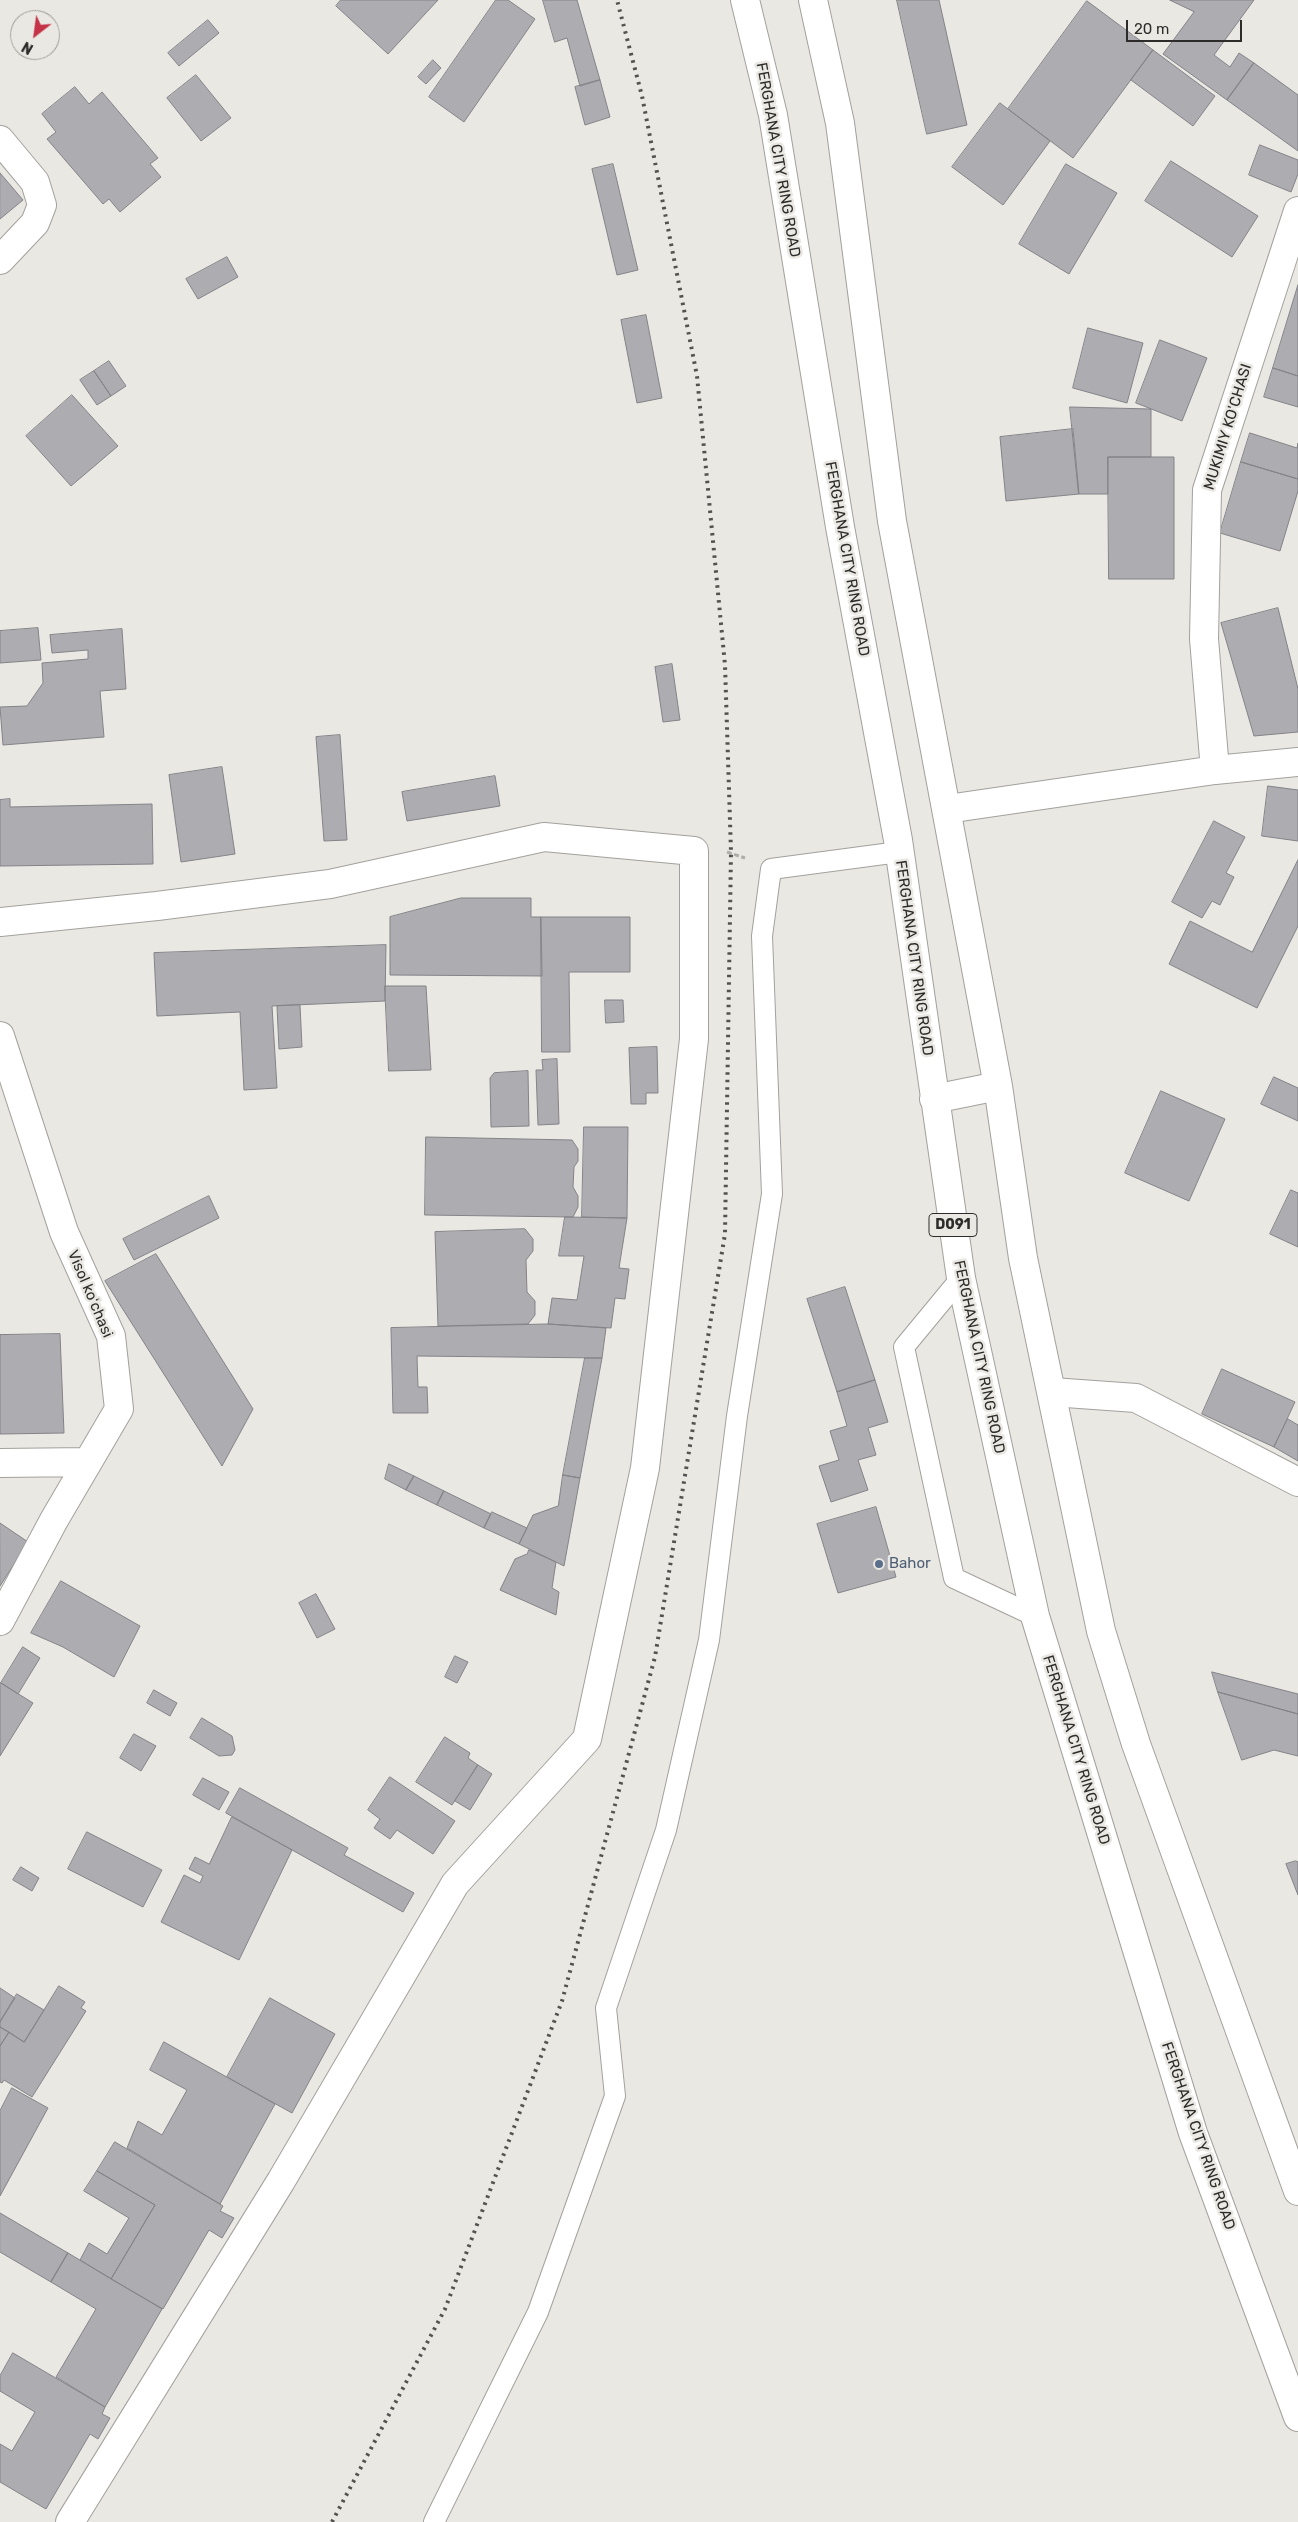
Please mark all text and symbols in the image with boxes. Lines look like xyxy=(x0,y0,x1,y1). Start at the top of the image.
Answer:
north arrow xyxy=(10,10,60,60)
scale bar xyxy=(1128,10,1244,42)
text: 20 m xyxy=(1134,20,1169,38)
text: N xyxy=(19,38,36,57)
street label: FERGHANA CITY RING ROAD xyxy=(752,61,804,259)
street label: MUKIMIY KO'CHASI xyxy=(1200,362,1256,492)
street label: FERGHANA CITY RING ROAD xyxy=(821,460,873,658)
street label: FERGHANA CITY RING ROAD xyxy=(891,859,937,1057)
road number: D091 xyxy=(929,1214,977,1236)
street label: Visol koʻchasi xyxy=(63,1248,117,1340)
street label: FERGHANA CITY RING ROAD xyxy=(950,1259,1008,1455)
place label: Bahor xyxy=(889,1555,931,1573)
marker: Bahor xyxy=(873,1558,885,1570)
street label: FERGHANA CITY RING ROAD xyxy=(1039,1653,1113,1847)
street label: FERGHANA CITY RING ROAD xyxy=(1157,2040,1239,2232)

